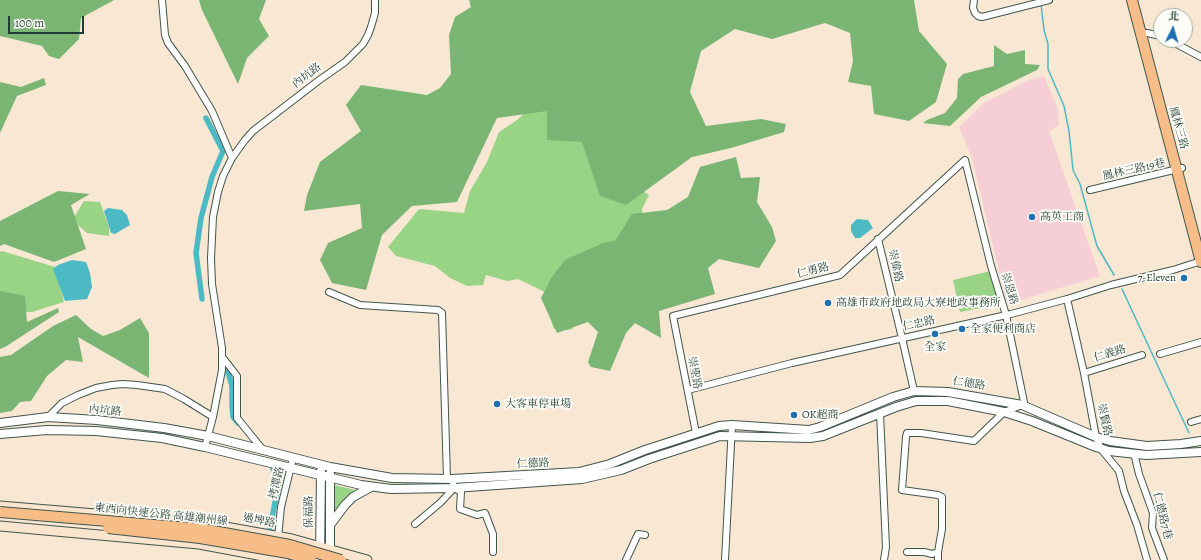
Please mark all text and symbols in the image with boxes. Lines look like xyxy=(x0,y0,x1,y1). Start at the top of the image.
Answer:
scale bar xyxy=(10,8,86,34)
north arrow xyxy=(1153,8,1193,48)
text: 北 xyxy=(1168,9,1180,24)
text: 100 m xyxy=(15,15,44,31)
street label: 內坑路 xyxy=(290,61,324,91)
street label: 鳳林三路 xyxy=(1166,105,1190,151)
street label: 鳳林三路19巷 xyxy=(1101,156,1167,184)
place label: 高英工商 xyxy=(1040,210,1084,224)
marker: 高英工商 xyxy=(1027,212,1037,222)
street label: 崇偉路 xyxy=(885,248,905,284)
street label: 仁勇路 xyxy=(795,261,831,281)
street label: 崇恩路 xyxy=(998,271,1020,307)
place label: 7-Eleven xyxy=(1138,271,1176,285)
marker: 7-Eleven xyxy=(1179,273,1189,283)
place label: 高雄市政府地政局大寮地政事務所 xyxy=(836,296,1001,310)
marker: 高雄市政府地政局大寮地政事務所 xyxy=(823,298,833,308)
street label: 仁忠路 xyxy=(901,314,937,334)
place label: 全家便利商店 xyxy=(970,322,1036,336)
marker: 全家便利商店 xyxy=(957,324,967,334)
marker: 全家 xyxy=(930,329,940,339)
place label: 全家 xyxy=(924,340,946,354)
street label: 仁義路 xyxy=(1092,343,1128,365)
street label: 崇聖路 xyxy=(684,356,704,390)
street label: 仁德路 xyxy=(952,375,986,393)
place label: 大客車停車場 xyxy=(505,397,571,411)
marker: 大客車停車場 xyxy=(492,399,502,409)
street label: 崇賢路 xyxy=(1094,402,1114,438)
street label: 內坑路 xyxy=(88,403,122,419)
place label: OK超商 xyxy=(802,408,839,422)
marker: OK超商 xyxy=(789,410,799,420)
street label: 仁德路 xyxy=(516,457,550,471)
street label: 拷潭路 xyxy=(267,465,287,501)
street label: 仁德路7巷 xyxy=(1150,491,1174,541)
street label: 保福路 xyxy=(302,496,316,528)
street label: 東西向快速公路 高雄潮州線 xyxy=(94,501,228,529)
street label: 過埤路 xyxy=(242,511,276,531)

